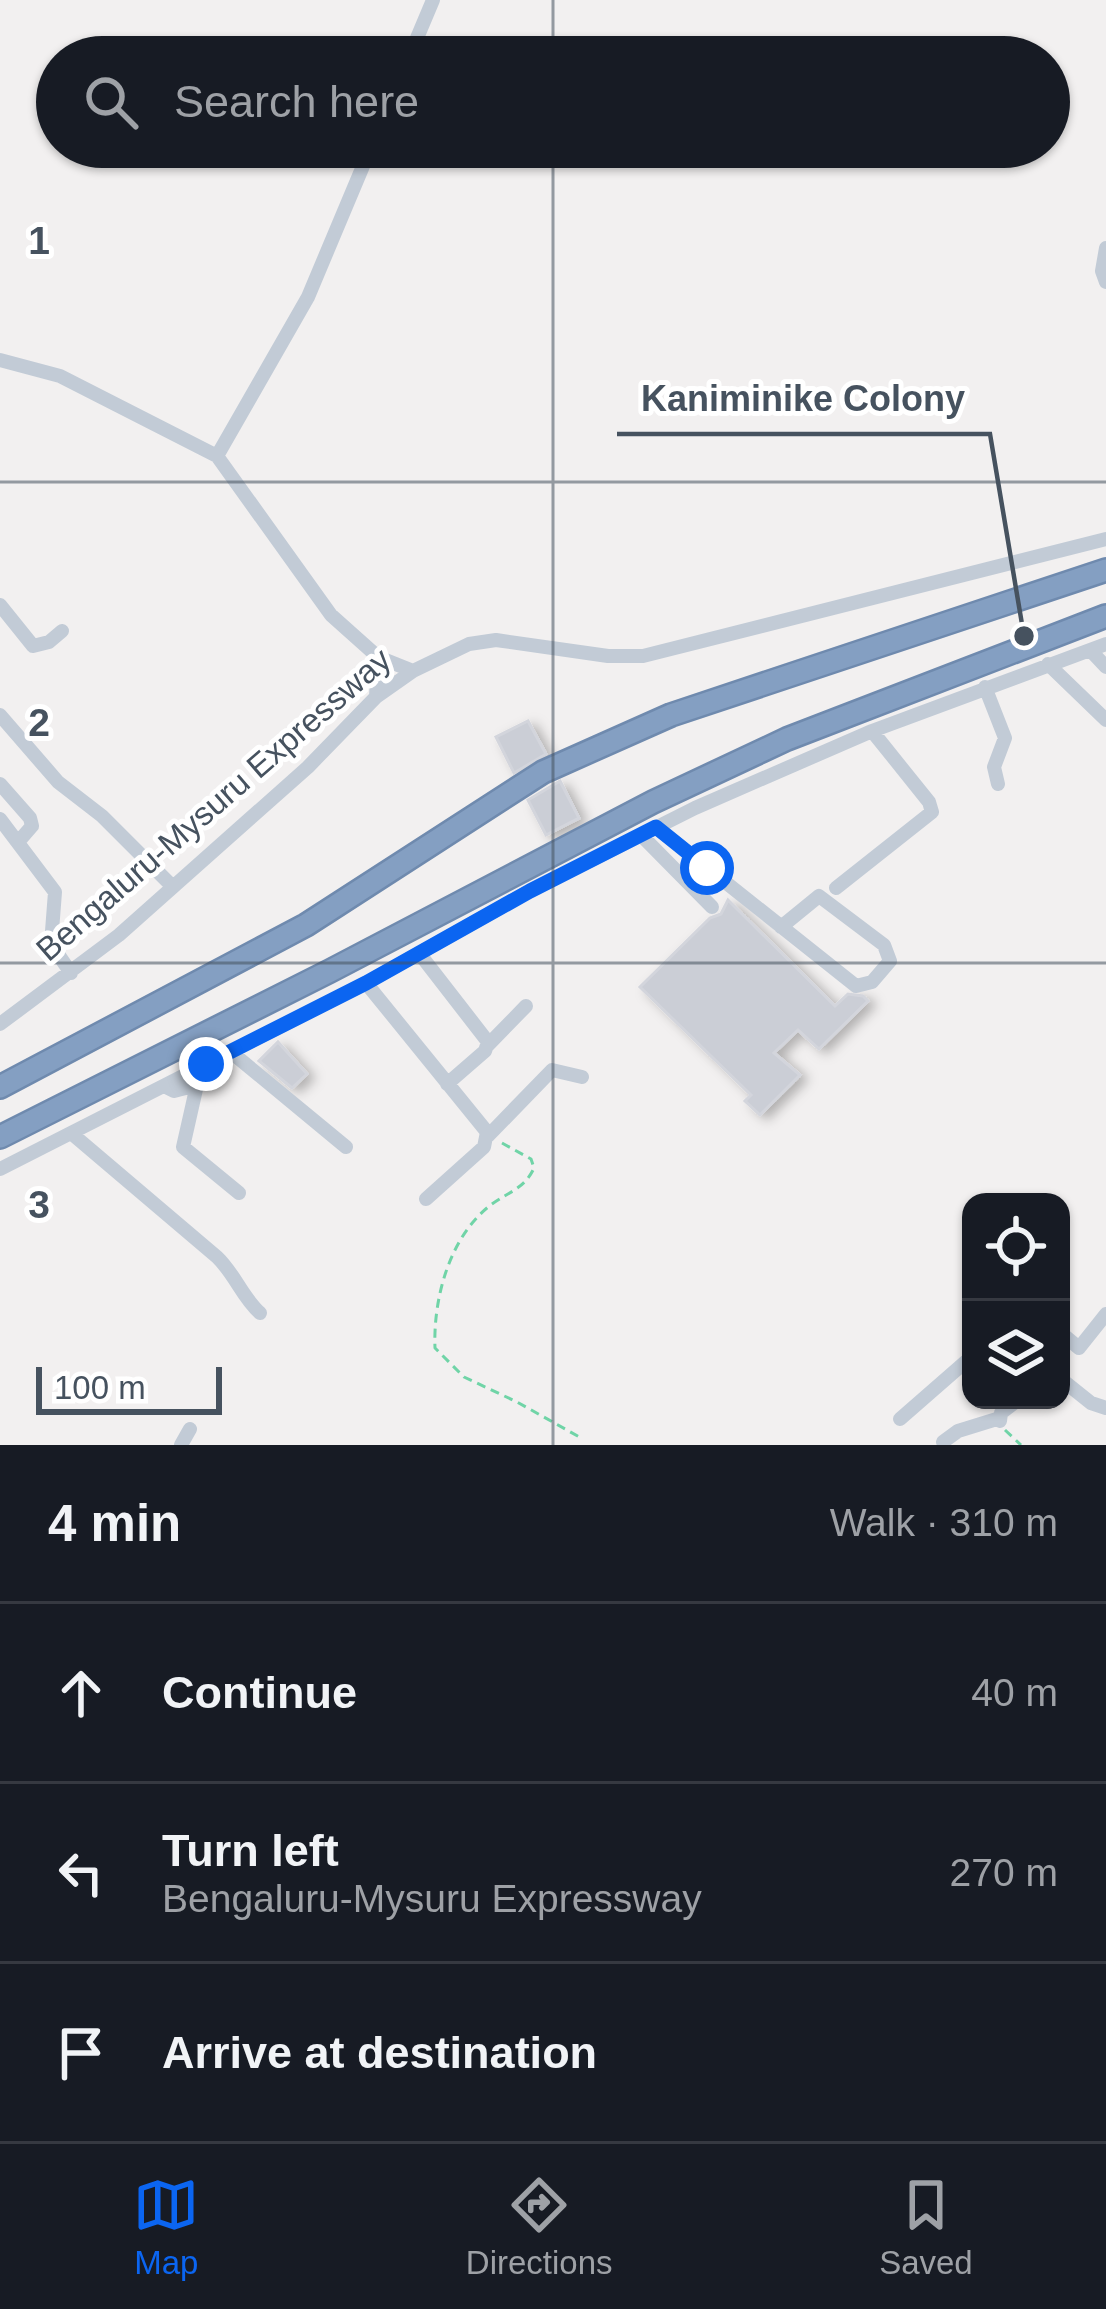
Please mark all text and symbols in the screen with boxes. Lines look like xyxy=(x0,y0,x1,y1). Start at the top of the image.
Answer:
search box xyxy=(36,36,1070,168)
icon: search xyxy=(78,69,144,135)
text: Search here xyxy=(174,76,419,127)
text: 1 xyxy=(28,219,50,262)
callout: Kaniminike Colony xyxy=(617,362,990,434)
text: Kaniminike Colony xyxy=(641,378,965,419)
street label: Bengaluru-Mysuru Expressway xyxy=(29,640,398,968)
text: 2 xyxy=(28,701,50,744)
route start xyxy=(680,841,734,895)
route end xyxy=(179,1037,233,1091)
text: 3 xyxy=(28,1183,50,1226)
map controls xyxy=(962,1193,1070,1409)
button: locate xyxy=(962,1193,1070,1301)
button: layers xyxy=(962,1301,1070,1409)
scale bar xyxy=(36,1361,222,1414)
text: 100 m xyxy=(54,1369,146,1406)
text: 4 min xyxy=(48,1495,181,1552)
text: Walk · 310 m xyxy=(830,1501,1058,1544)
icon: ahead xyxy=(48,1660,114,1726)
text: Continue xyxy=(162,1667,357,1718)
text: 40 m xyxy=(971,1671,1058,1714)
text: Turn left xyxy=(162,1825,339,1876)
icon: left xyxy=(48,1840,114,1906)
text: 270 m xyxy=(950,1851,1058,1894)
text: Bengaluru-Mysuru Expressway xyxy=(162,1877,702,1920)
icon: arrive xyxy=(48,2020,114,2086)
text: Arrive at destination xyxy=(162,2027,597,2078)
tab: Map xyxy=(133,2172,199,2282)
tab: Directions xyxy=(466,2172,613,2282)
tab: Saved xyxy=(879,2172,973,2282)

